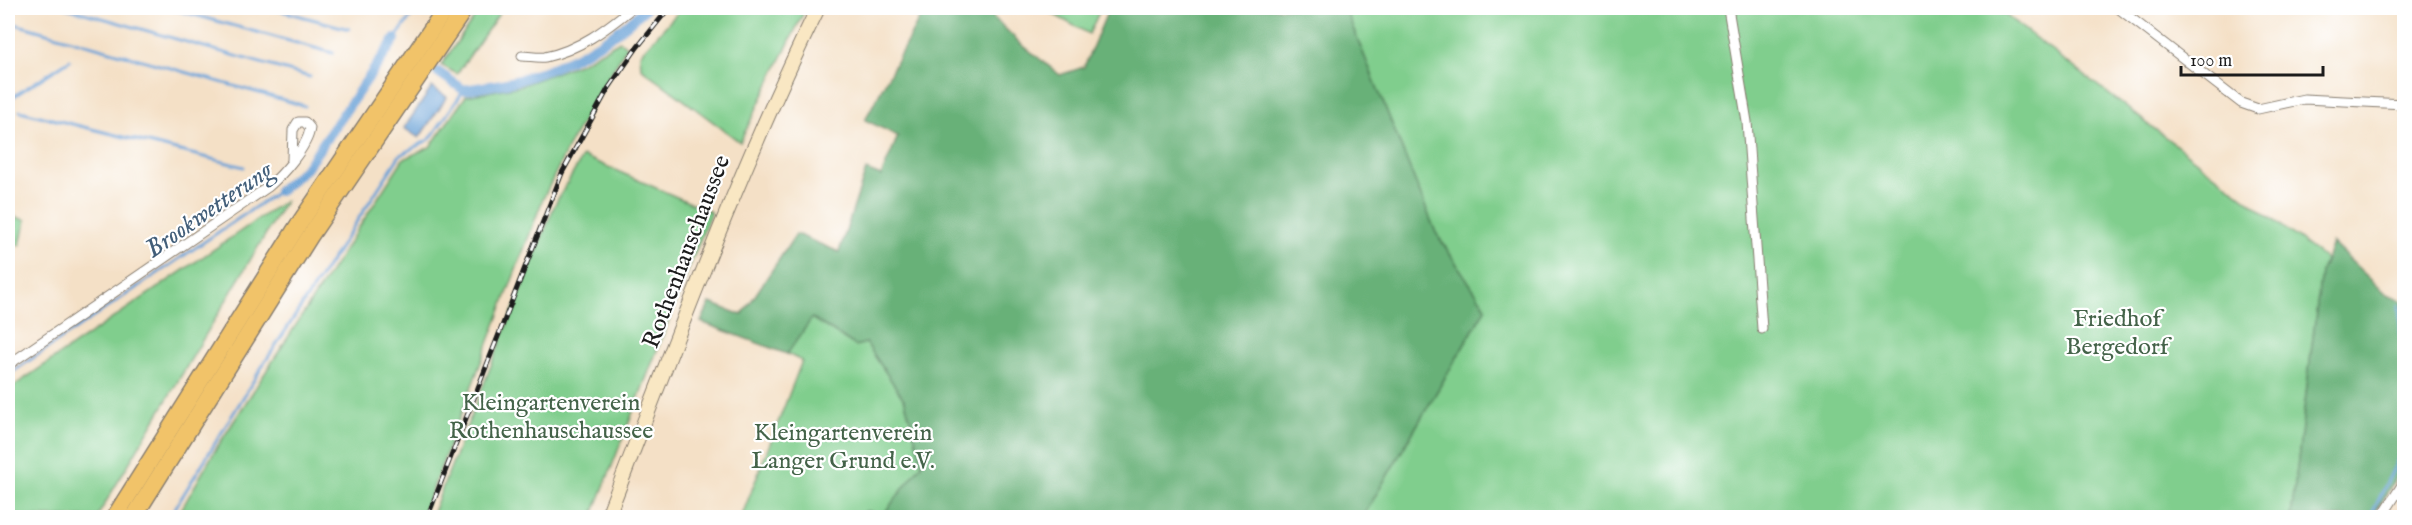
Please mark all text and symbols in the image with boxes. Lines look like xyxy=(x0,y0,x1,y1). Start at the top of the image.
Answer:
scale bar xyxy=(2181,39,2324,77)
text: 100 m xyxy=(2190,50,2232,73)
street label: Rothenhauschaussee xyxy=(636,151,738,353)
water label: Brookwetterung xyxy=(139,153,281,267)
park label: Friedhof Bergedorf xyxy=(2066,304,2173,363)
park label: Kleingartenverein Rothenhauschaussee xyxy=(449,388,653,447)
park label: Kleingartenverein Langer Grund e.V. xyxy=(751,418,935,477)

